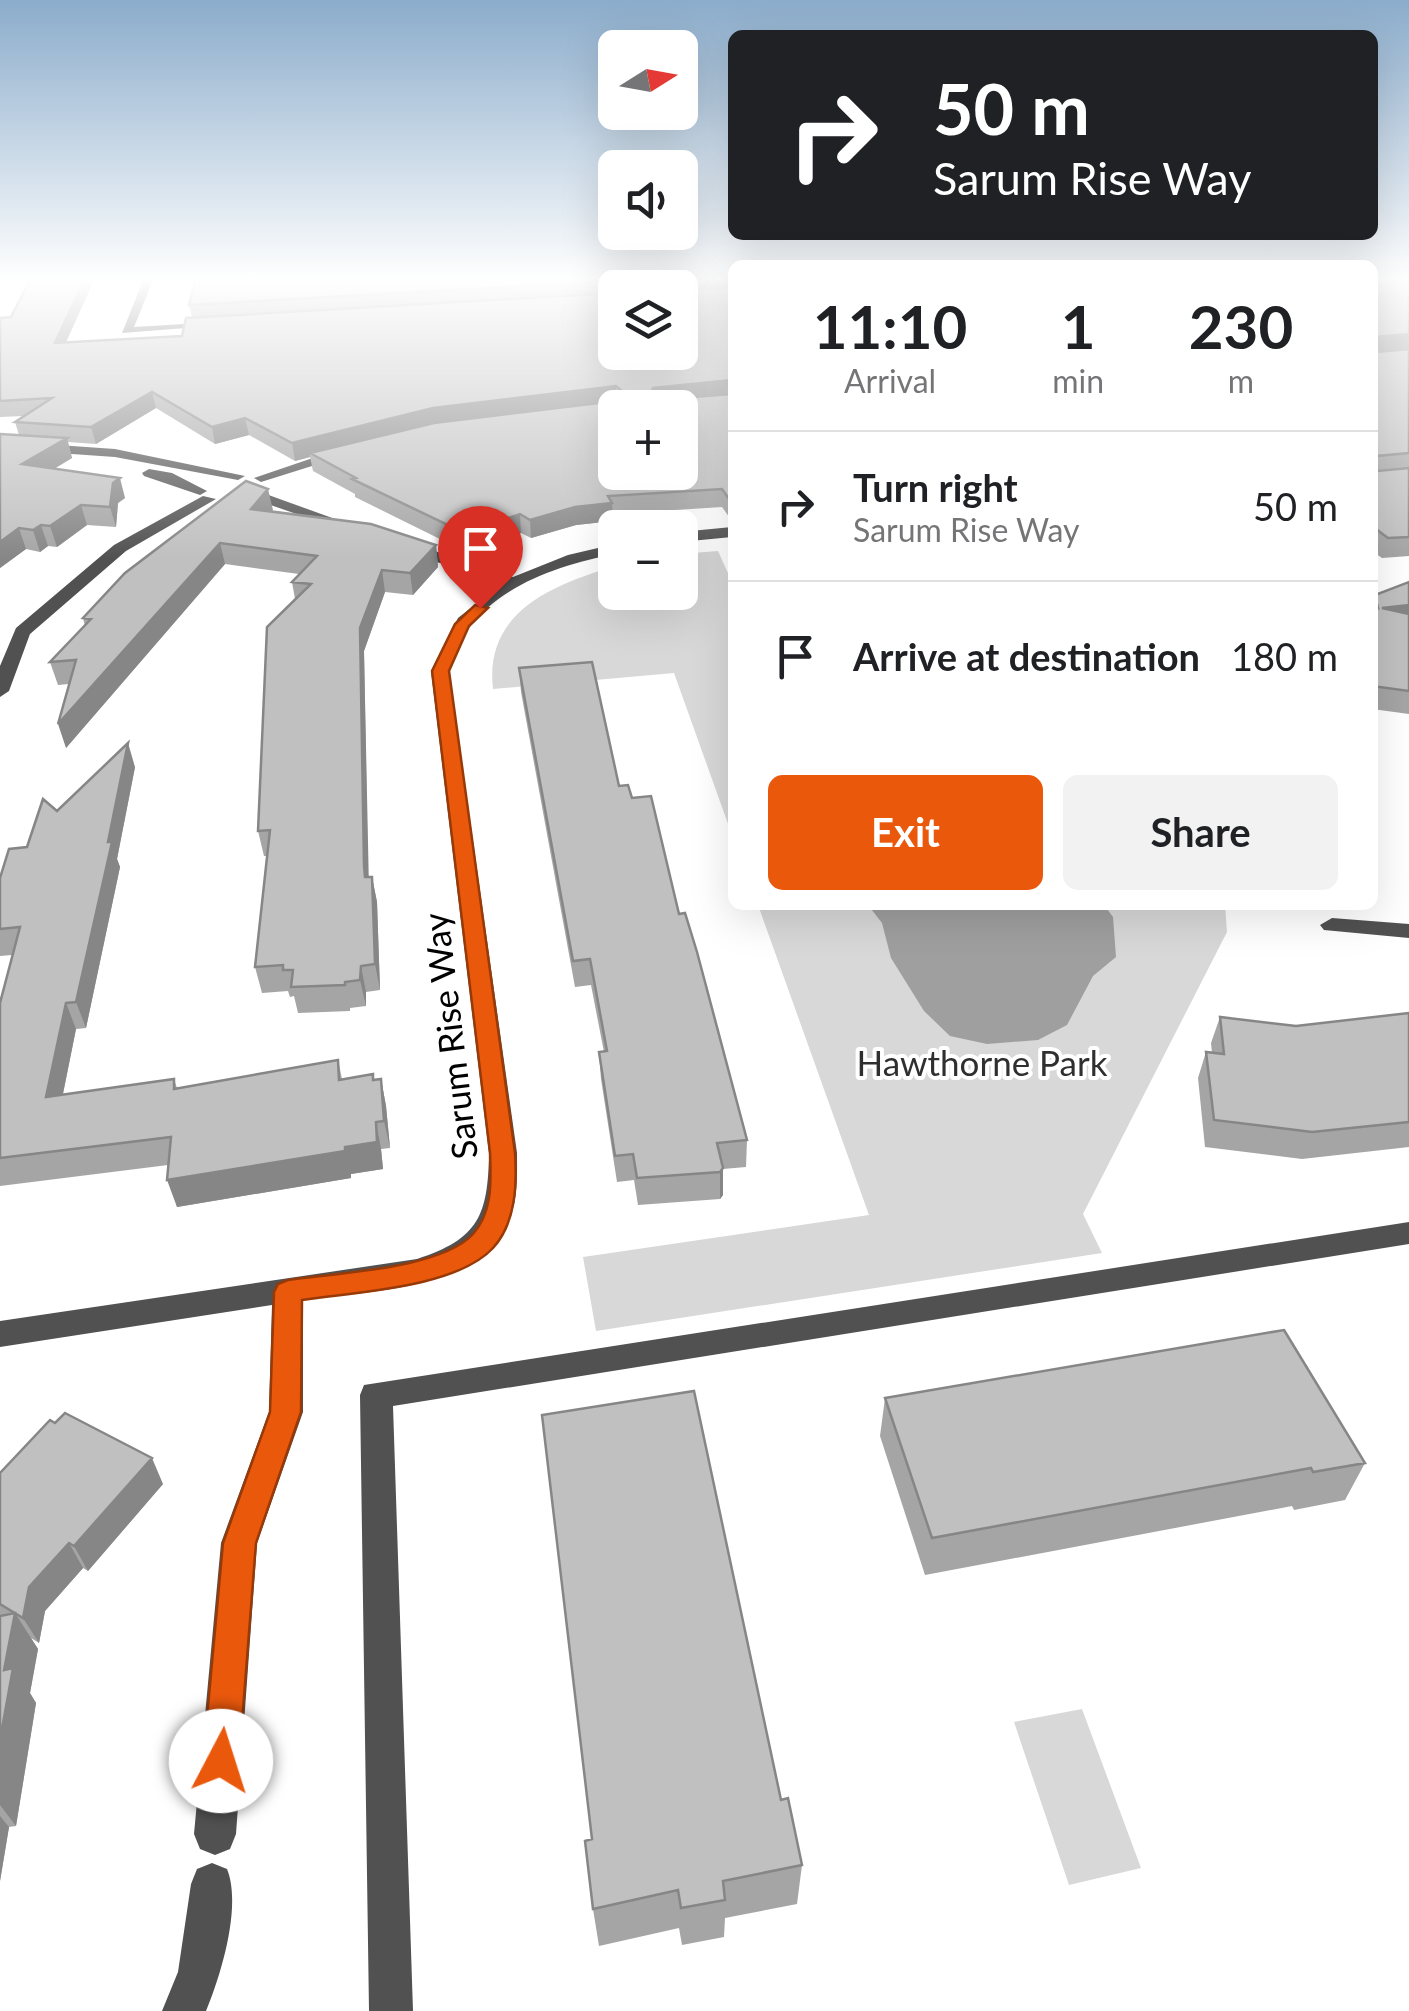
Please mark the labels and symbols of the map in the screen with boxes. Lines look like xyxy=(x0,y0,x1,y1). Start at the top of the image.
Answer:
north arrow xyxy=(598,30,698,130)
pin xyxy=(438,506,523,609)
street label: Sarum Rise Way xyxy=(413,911,485,1162)
park label: Hawthorne Park xyxy=(857,1041,1108,1083)
position arrow xyxy=(169,1709,273,1813)

